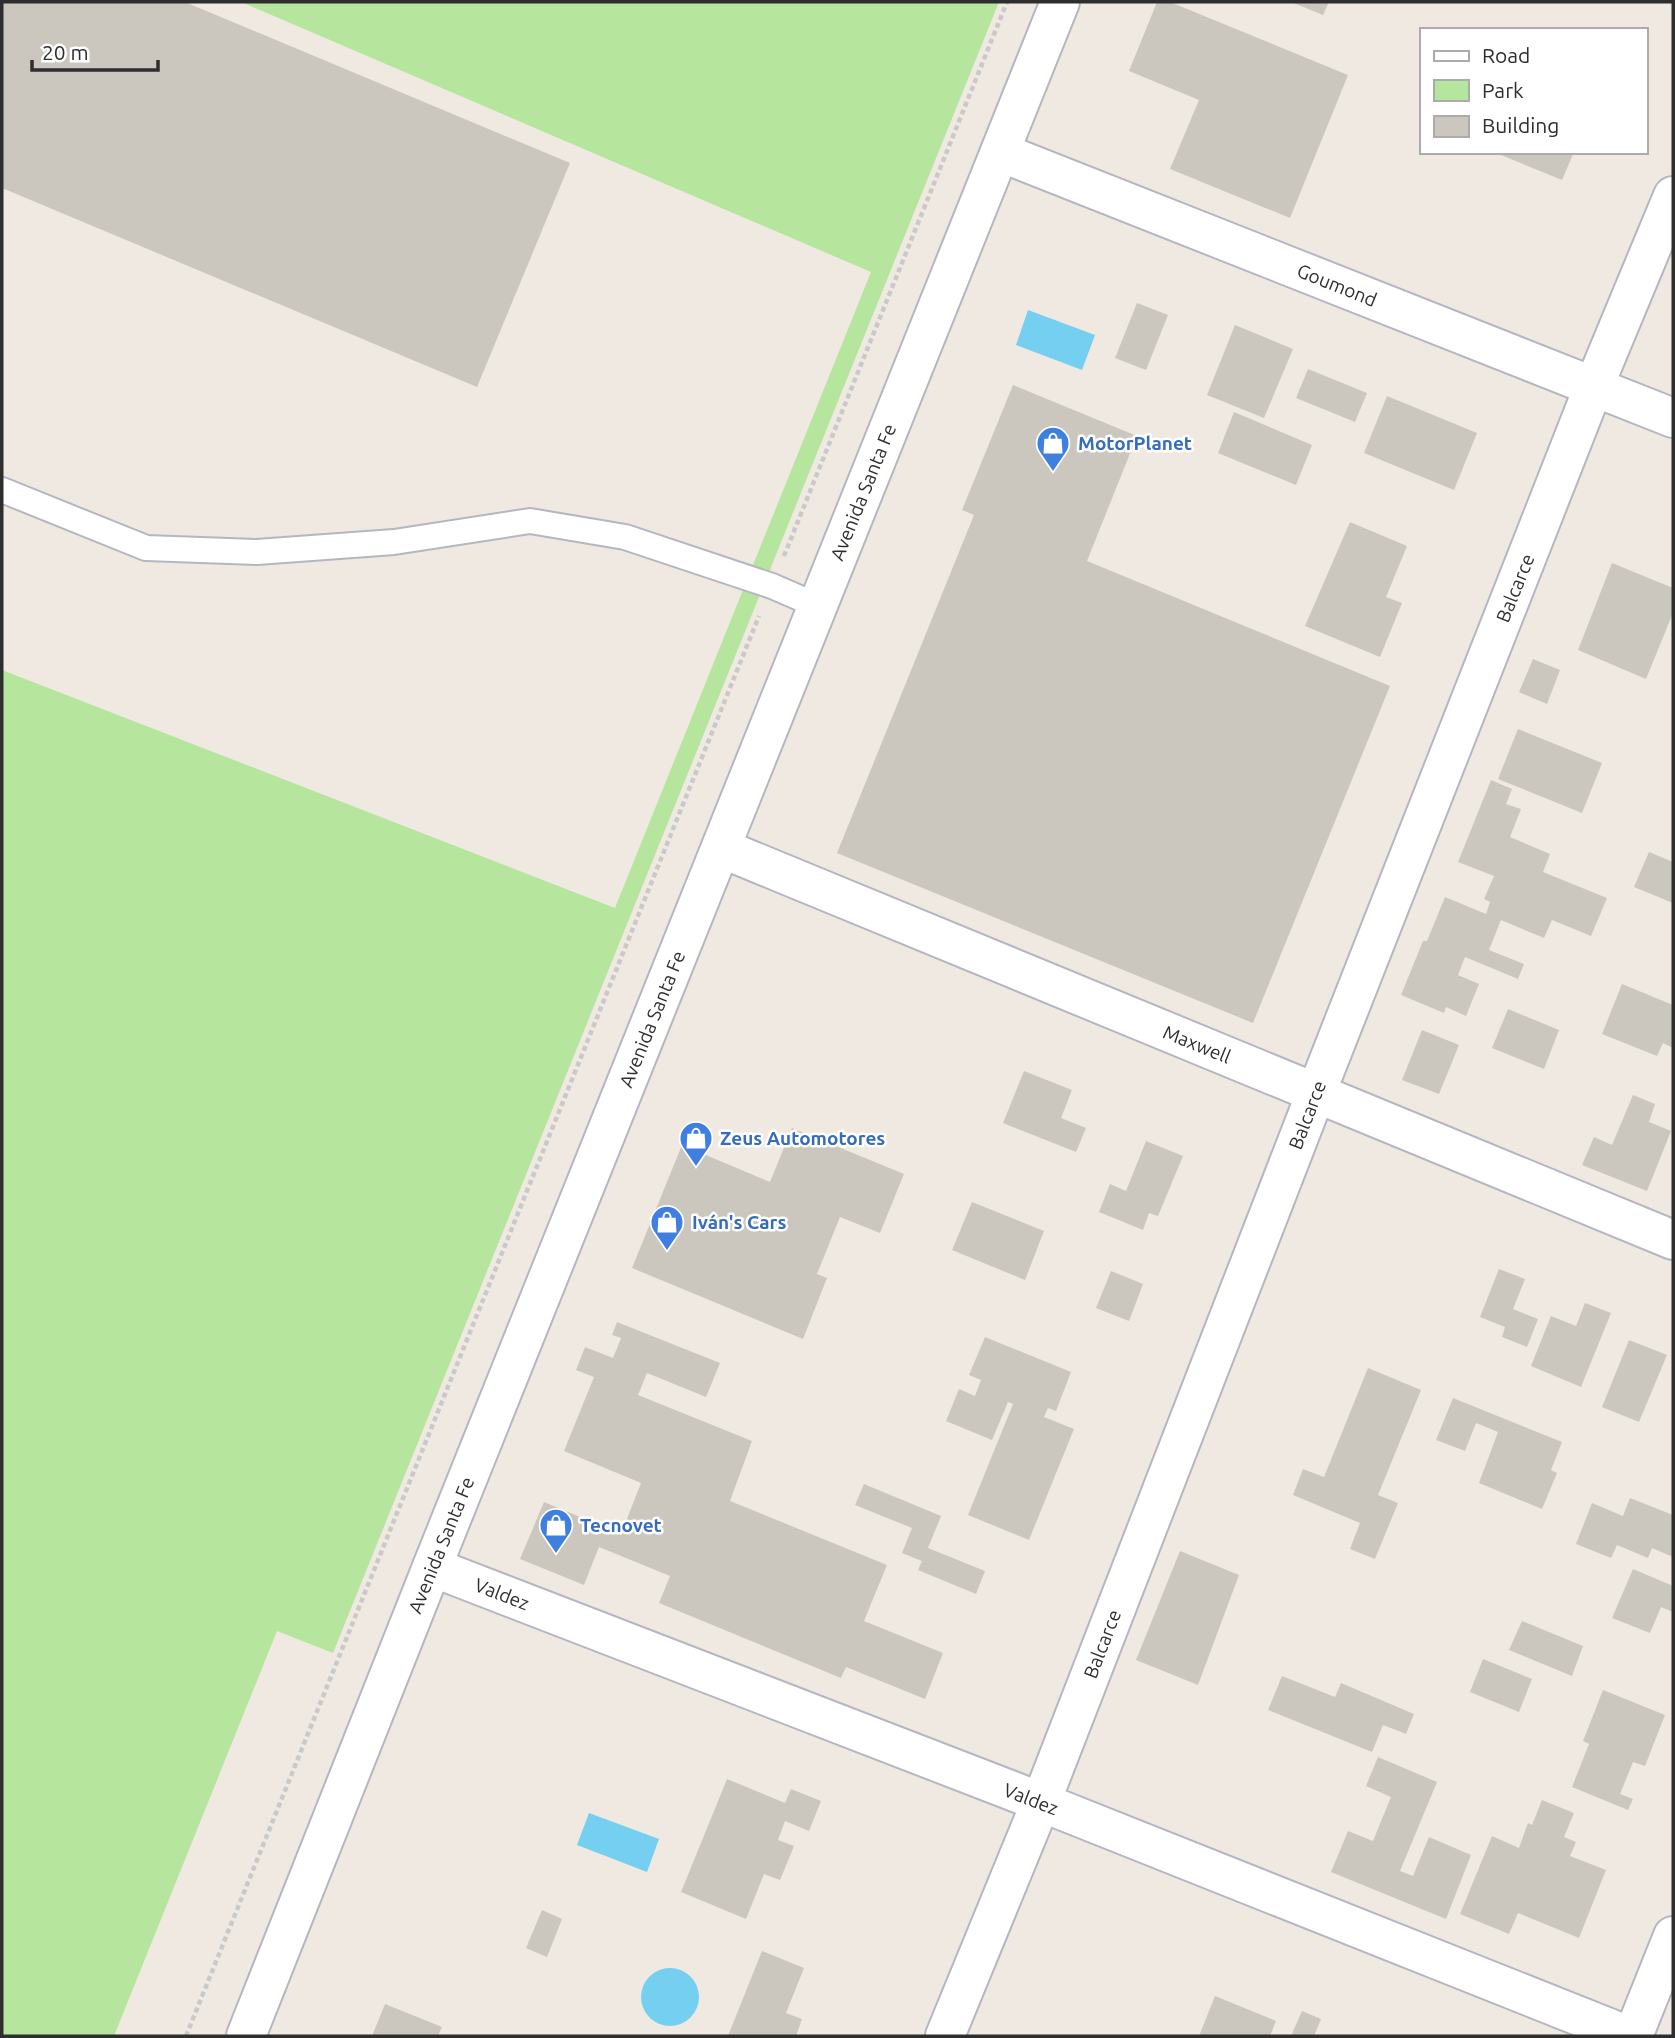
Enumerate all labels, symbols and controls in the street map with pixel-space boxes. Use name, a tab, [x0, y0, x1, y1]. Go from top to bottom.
scale bar	[32, 28, 158, 72]
legend	[1420, 28, 1647, 154]
text: 20 m	[42, 40, 89, 64]
text: Road	[1482, 43, 1530, 67]
text: Park	[1482, 78, 1524, 102]
text: Building	[1482, 113, 1559, 137]
street label: Goumond	[1294, 259, 1380, 311]
street label: Avenida Santa Fe	[826, 421, 900, 563]
shop icon: MotorPlanet	[1034, 424, 1072, 473]
place label: MotorPlanet	[1078, 432, 1192, 454]
street label: Balcarce	[1491, 551, 1539, 625]
street label: Avenida Santa Fe	[615, 948, 689, 1090]
street label: Maxwell	[1160, 1020, 1234, 1068]
street label: Balcarce	[1284, 1078, 1330, 1152]
shop icon: Zeus Automotores	[677, 1119, 715, 1168]
place label: Zeus Automotores	[720, 1127, 885, 1149]
shop icon: Iván's Cars	[648, 1203, 686, 1252]
place label: Iván's Cars	[692, 1211, 786, 1233]
street label: Avenida Santa Fe	[404, 1474, 478, 1616]
shop icon: Tecnovet	[537, 1506, 575, 1555]
place label: Tecnovet	[580, 1514, 662, 1536]
street label: Valdez	[472, 1574, 533, 1615]
street label: Balcarce	[1079, 1607, 1125, 1681]
street label: Valdez	[1001, 1779, 1062, 1820]

